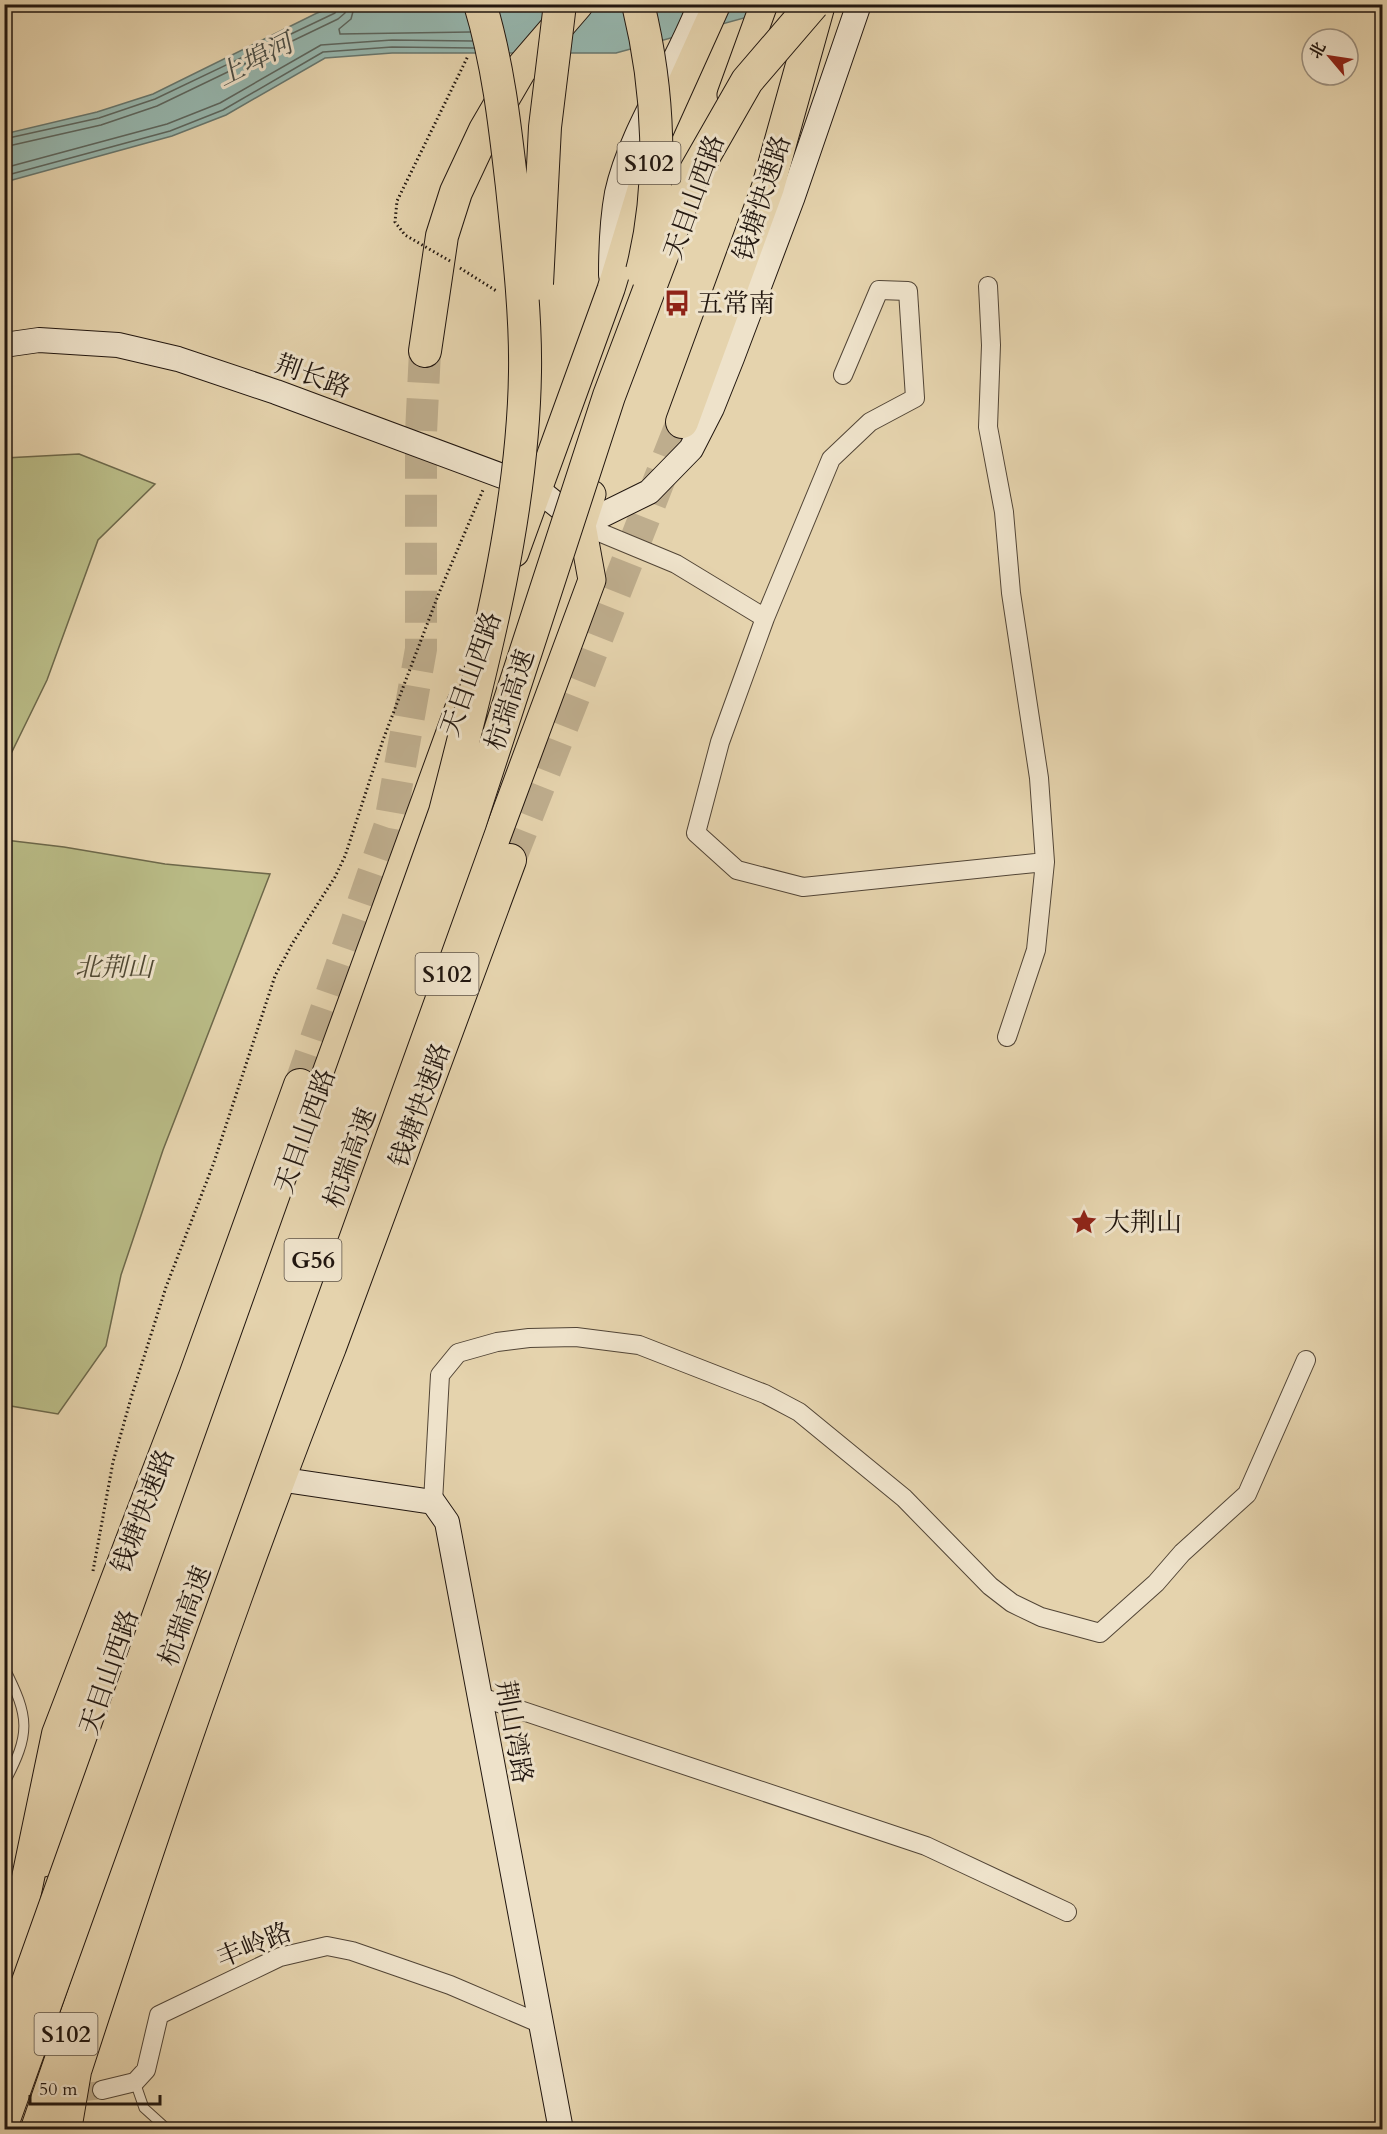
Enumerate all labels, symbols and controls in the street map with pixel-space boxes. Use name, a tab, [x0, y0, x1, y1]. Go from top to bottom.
water label: 上埠河	[211, 23, 304, 95]
north arrow	[1300, 27, 1360, 87]
text: 北	[1304, 38, 1331, 63]
street label: 天目山西路	[655, 130, 733, 264]
street label: 钱塘快速路	[725, 131, 799, 265]
road number: S102	[618, 142, 680, 184]
place label: 五常南	[697, 286, 775, 321]
bus stop icon: 五常南	[662, 288, 692, 318]
street label: 荆长路	[270, 346, 356, 406]
street label: 天目山西路	[432, 607, 510, 741]
street label: 杭瑞高速	[477, 645, 543, 755]
park label: 北荆山	[75, 950, 155, 985]
road number: S102	[416, 953, 478, 995]
street label: 钱塘快速路	[381, 1038, 459, 1172]
street label: 天目山西路	[266, 1064, 344, 1198]
street label: 杭瑞高速	[316, 1103, 384, 1213]
place label: 大荆山	[1104, 1205, 1182, 1240]
place icon: 大荆山	[1069, 1207, 1099, 1237]
road number: G56	[284, 1239, 342, 1281]
street label: 钱塘快速路	[103, 1444, 183, 1578]
street label: 杭瑞高速	[151, 1561, 219, 1671]
street label: 天目山西路	[71, 1605, 147, 1739]
street label: 荆山湾路	[488, 1678, 540, 1786]
street label: 丰岭路	[211, 1914, 297, 1976]
road number: S102	[34, 2013, 98, 2055]
scale bar	[30, 2068, 160, 2106]
text: 50 m	[39, 2077, 78, 2102]

